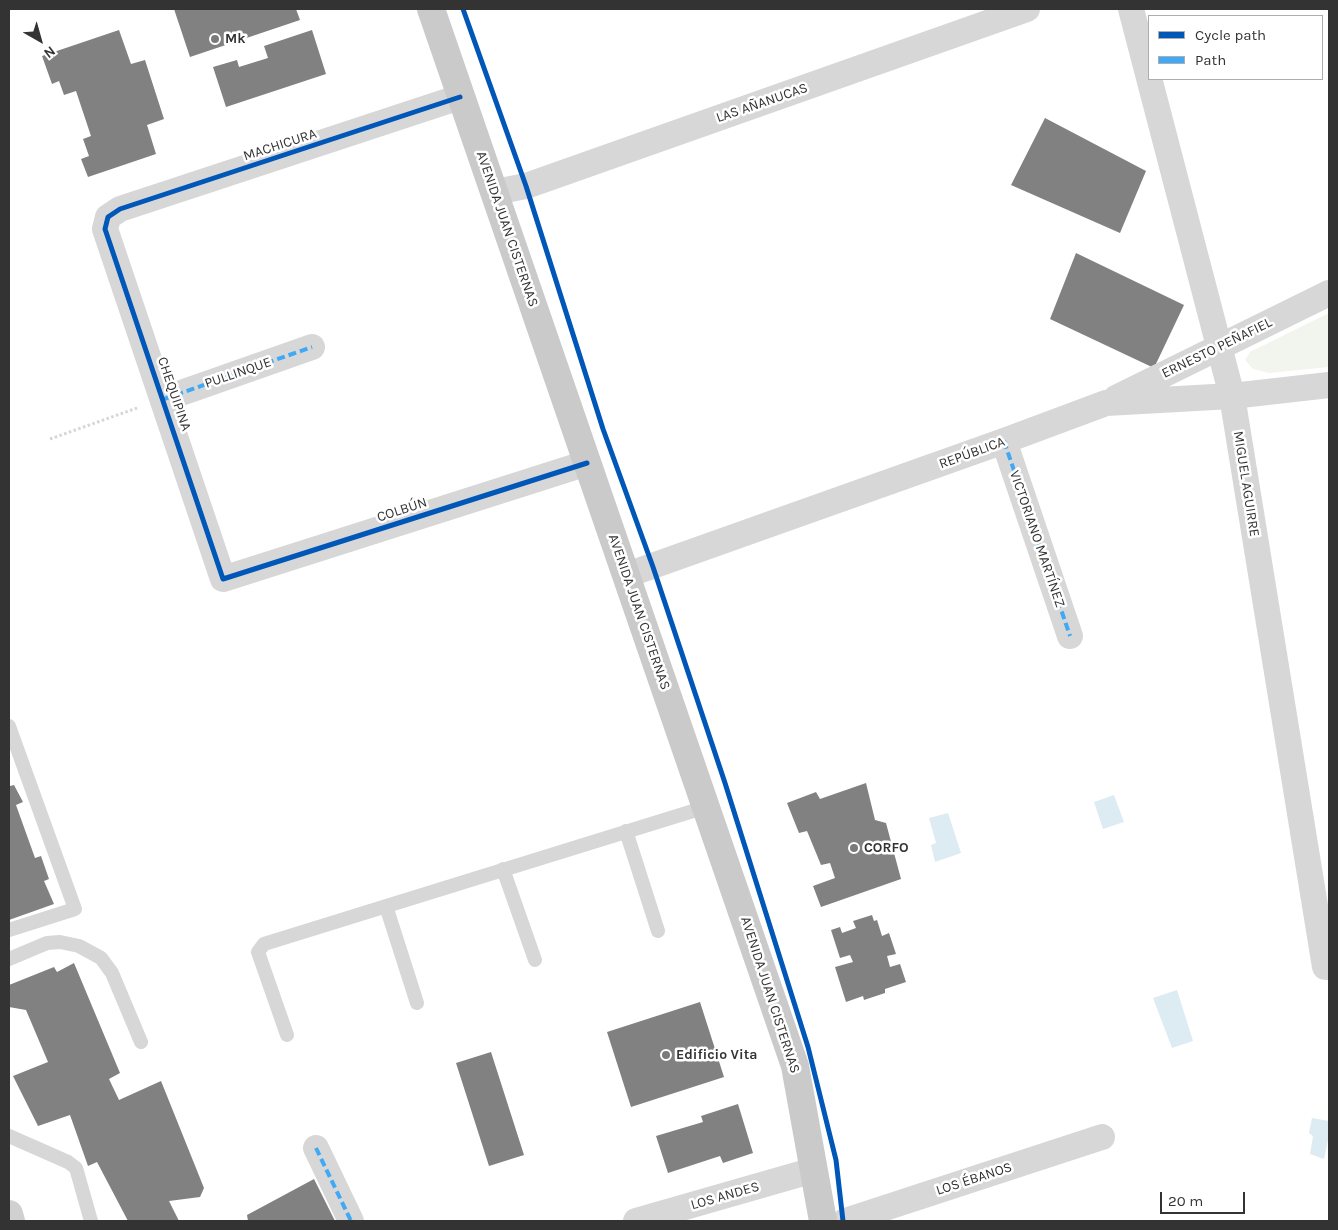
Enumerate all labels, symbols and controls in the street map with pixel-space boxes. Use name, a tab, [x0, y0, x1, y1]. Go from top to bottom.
north arrow	[15, 15, 65, 65]
legend	[1148, 15, 1323, 80]
text: Cycle path	[1195, 26, 1266, 44]
place label: Mk	[225, 31, 246, 47]
marker: Mk	[209, 33, 221, 45]
text: N	[40, 42, 59, 62]
text: Path	[1195, 51, 1226, 69]
street label: LAS AÑANUCAS	[714, 79, 810, 127]
street label: MACHICURA	[241, 125, 319, 165]
street label: AVENIDA JUAN CISTERNAS	[472, 149, 542, 309]
street label: ERNESTO PEÑAFIEL	[1159, 314, 1275, 382]
street label: PULLINQUE	[202, 354, 274, 392]
street label: CHEQUIPINA	[153, 355, 195, 433]
street label: MIGUEL AGUIRRE	[1229, 430, 1263, 538]
street label: REPÚBLICA	[937, 433, 1007, 473]
street label: VICTORIANO MARTÍNEZ	[1006, 468, 1068, 610]
street label: COLBÚN	[375, 494, 429, 526]
street label: AVENIDA JUAN CISTERNAS	[604, 532, 674, 692]
place label: CORFO	[864, 840, 909, 856]
marker: CORFO	[848, 842, 860, 854]
street label: AVENIDA JUAN CISTERNAS	[737, 915, 803, 1075]
place label: Edificio Vita	[676, 1047, 757, 1063]
marker: Edificio Vita	[660, 1049, 672, 1061]
street label: LOS ÉBANOS	[934, 1159, 1014, 1199]
street label: LOS ANDES	[689, 1178, 761, 1214]
scale bar	[1163, 1182, 1248, 1214]
text: 20 m	[1168, 1192, 1203, 1210]

